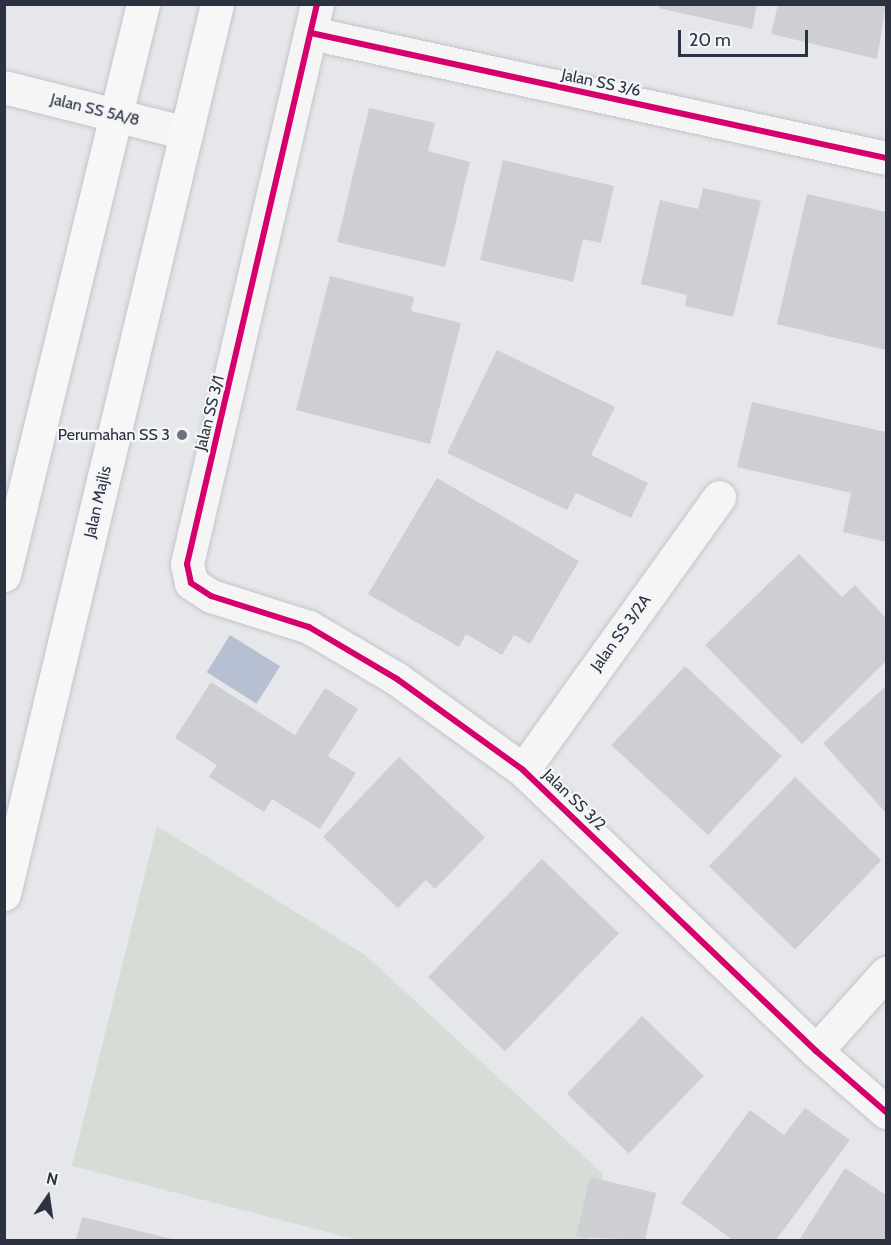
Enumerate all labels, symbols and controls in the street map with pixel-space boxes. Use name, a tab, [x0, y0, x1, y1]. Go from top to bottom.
scale bar	[681, 18, 812, 56]
text: 20 m	[689, 29, 731, 51]
street label: Jalan SS 3/6	[560, 65, 642, 101]
street label: Jalan SS 5A/8	[48, 90, 142, 130]
street label: Jalan SS 3/1	[191, 373, 229, 453]
place label: Perumahan SS 3	[58, 425, 170, 445]
marker: Perumahan SS 3	[175, 428, 189, 442]
street label: Jalan Majlis	[80, 464, 116, 540]
street label: Jalan SS 3/2A	[587, 591, 655, 675]
street label: Jalan SS 3/2	[539, 765, 609, 835]
north arrow	[18, 1167, 78, 1227]
text: N	[45, 1168, 60, 1190]

